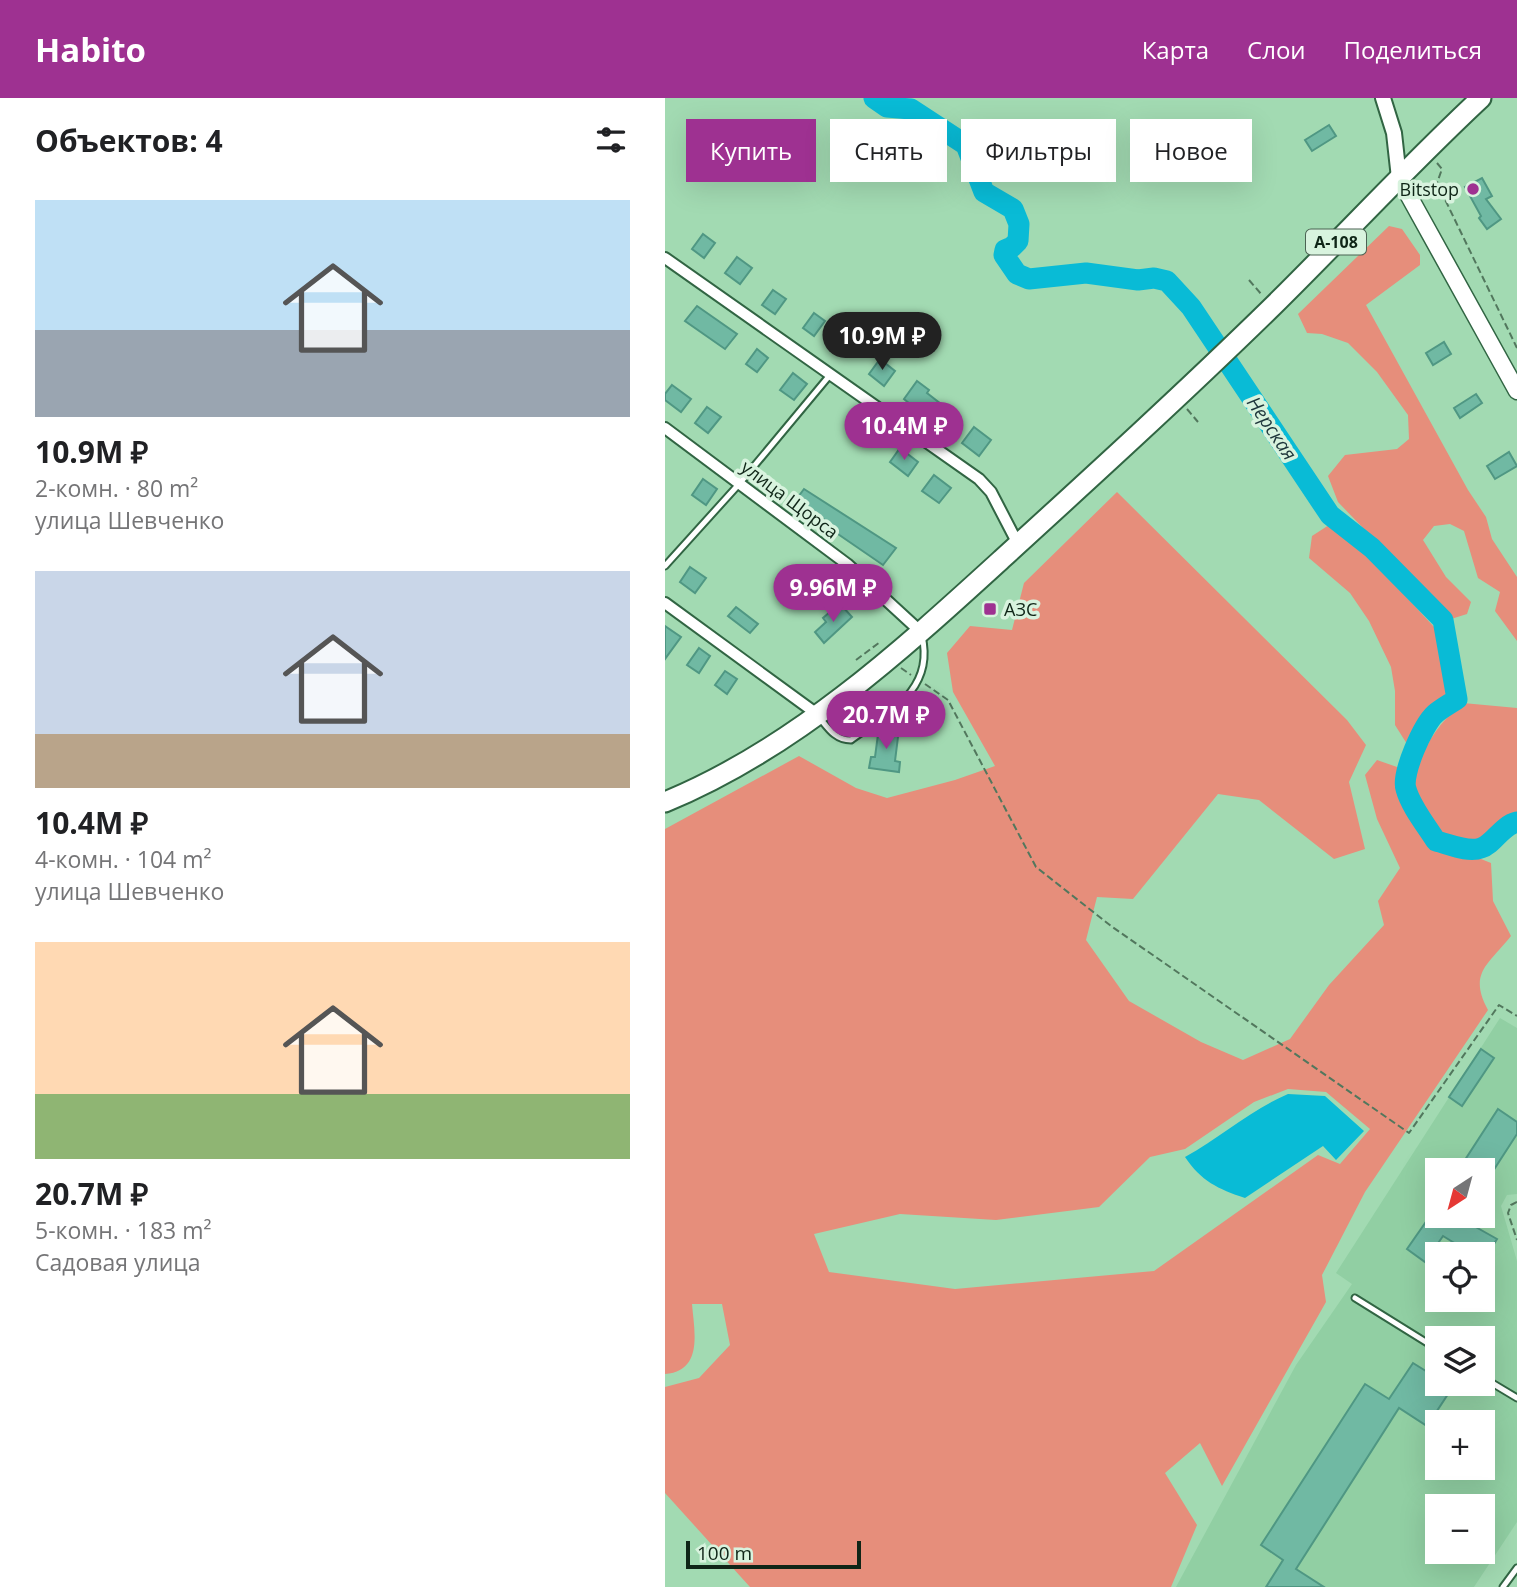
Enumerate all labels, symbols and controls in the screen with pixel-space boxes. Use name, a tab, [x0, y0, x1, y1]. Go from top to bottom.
text: Habito	[35, 27, 146, 72]
text: Карта	[1142, 33, 1209, 66]
text: Слои	[1247, 33, 1306, 66]
text: Поделиться	[1344, 33, 1482, 66]
chip: Купить	[686, 119, 816, 182]
chip: Снять	[830, 119, 947, 182]
chip: Фильтры	[961, 119, 1116, 182]
chip: Новое	[1130, 119, 1252, 182]
text: Объектов: 4	[35, 120, 223, 161]
icon: filters	[592, 121, 630, 159]
place label: Bitstop	[1400, 177, 1459, 201]
marker: Bitstop	[1465, 181, 1481, 197]
road number: А-108	[1306, 230, 1366, 254]
icon: home	[270, 245, 396, 371]
pin: 10.9M ₽	[817, 313, 947, 372]
text: 10.9M ₽	[838, 319, 926, 351]
water label: Нерская	[1241, 391, 1303, 465]
pin: 10.4M ₽	[839, 402, 969, 462]
text: 10.4M ₽	[860, 409, 948, 441]
text: 10.9M ₽	[35, 431, 149, 472]
street label: улица Щорса	[737, 455, 843, 543]
text: 2-комн. · 80 m²	[35, 472, 198, 504]
text: улица Шевченко	[35, 504, 224, 536]
pin: 9.96M ₽	[768, 564, 898, 624]
text: 9.96M ₽	[789, 571, 877, 603]
place label: АЗС	[1004, 597, 1037, 621]
marker: АЗС	[982, 601, 998, 617]
icon: home	[270, 616, 396, 742]
pin: 20.7M ₽	[821, 692, 951, 751]
text: 20.7M ₽	[842, 698, 930, 730]
text: 10.4M ₽	[35, 802, 149, 843]
text: 4-комн. · 104 m²	[35, 843, 211, 875]
text: улица Шевченко	[35, 875, 224, 907]
icon: home	[270, 987, 396, 1113]
north arrow	[1425, 1158, 1495, 1228]
map controls	[1425, 1158, 1495, 1564]
text: 20.7M ₽	[35, 1173, 149, 1214]
text: 5-комн. · 183 m²	[35, 1214, 211, 1246]
button: locate	[1425, 1242, 1495, 1312]
text: Садовая улица	[35, 1246, 201, 1278]
button: layers	[1425, 1326, 1495, 1396]
button: +	[1425, 1410, 1495, 1480]
button: −	[1425, 1494, 1495, 1564]
scale bar	[686, 1538, 861, 1570]
text: 100 m	[697, 1540, 752, 1566]

